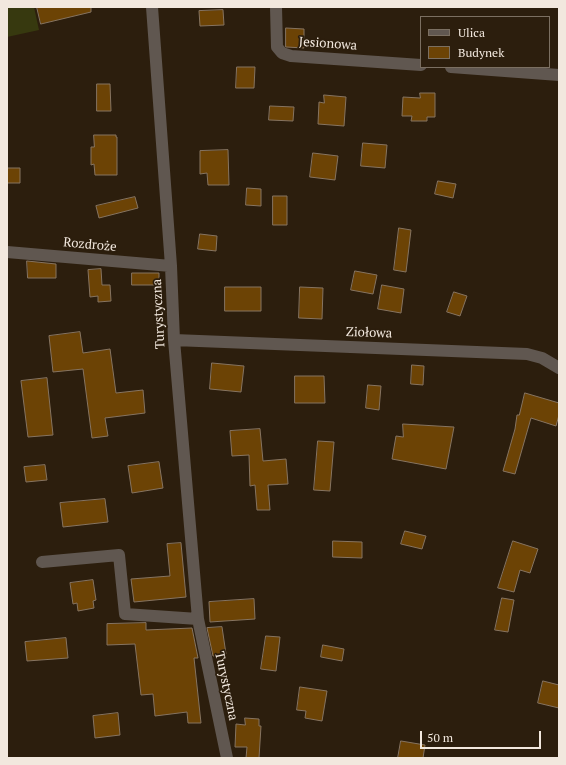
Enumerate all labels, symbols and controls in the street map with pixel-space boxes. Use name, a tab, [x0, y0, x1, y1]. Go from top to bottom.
legend	[420, 16, 550, 68]
text: Ulica	[458, 25, 485, 40]
street label: Jesionowa	[298, 34, 358, 54]
text: Budynek	[458, 45, 504, 60]
street label: Rozdroże	[63, 235, 117, 255]
street label: Turystyczna	[149, 279, 169, 349]
street label: Ziołowa	[346, 324, 392, 342]
street label: Turystyczna	[211, 650, 241, 722]
scale bar	[422, 723, 543, 749]
text: 50 m	[427, 730, 453, 745]

